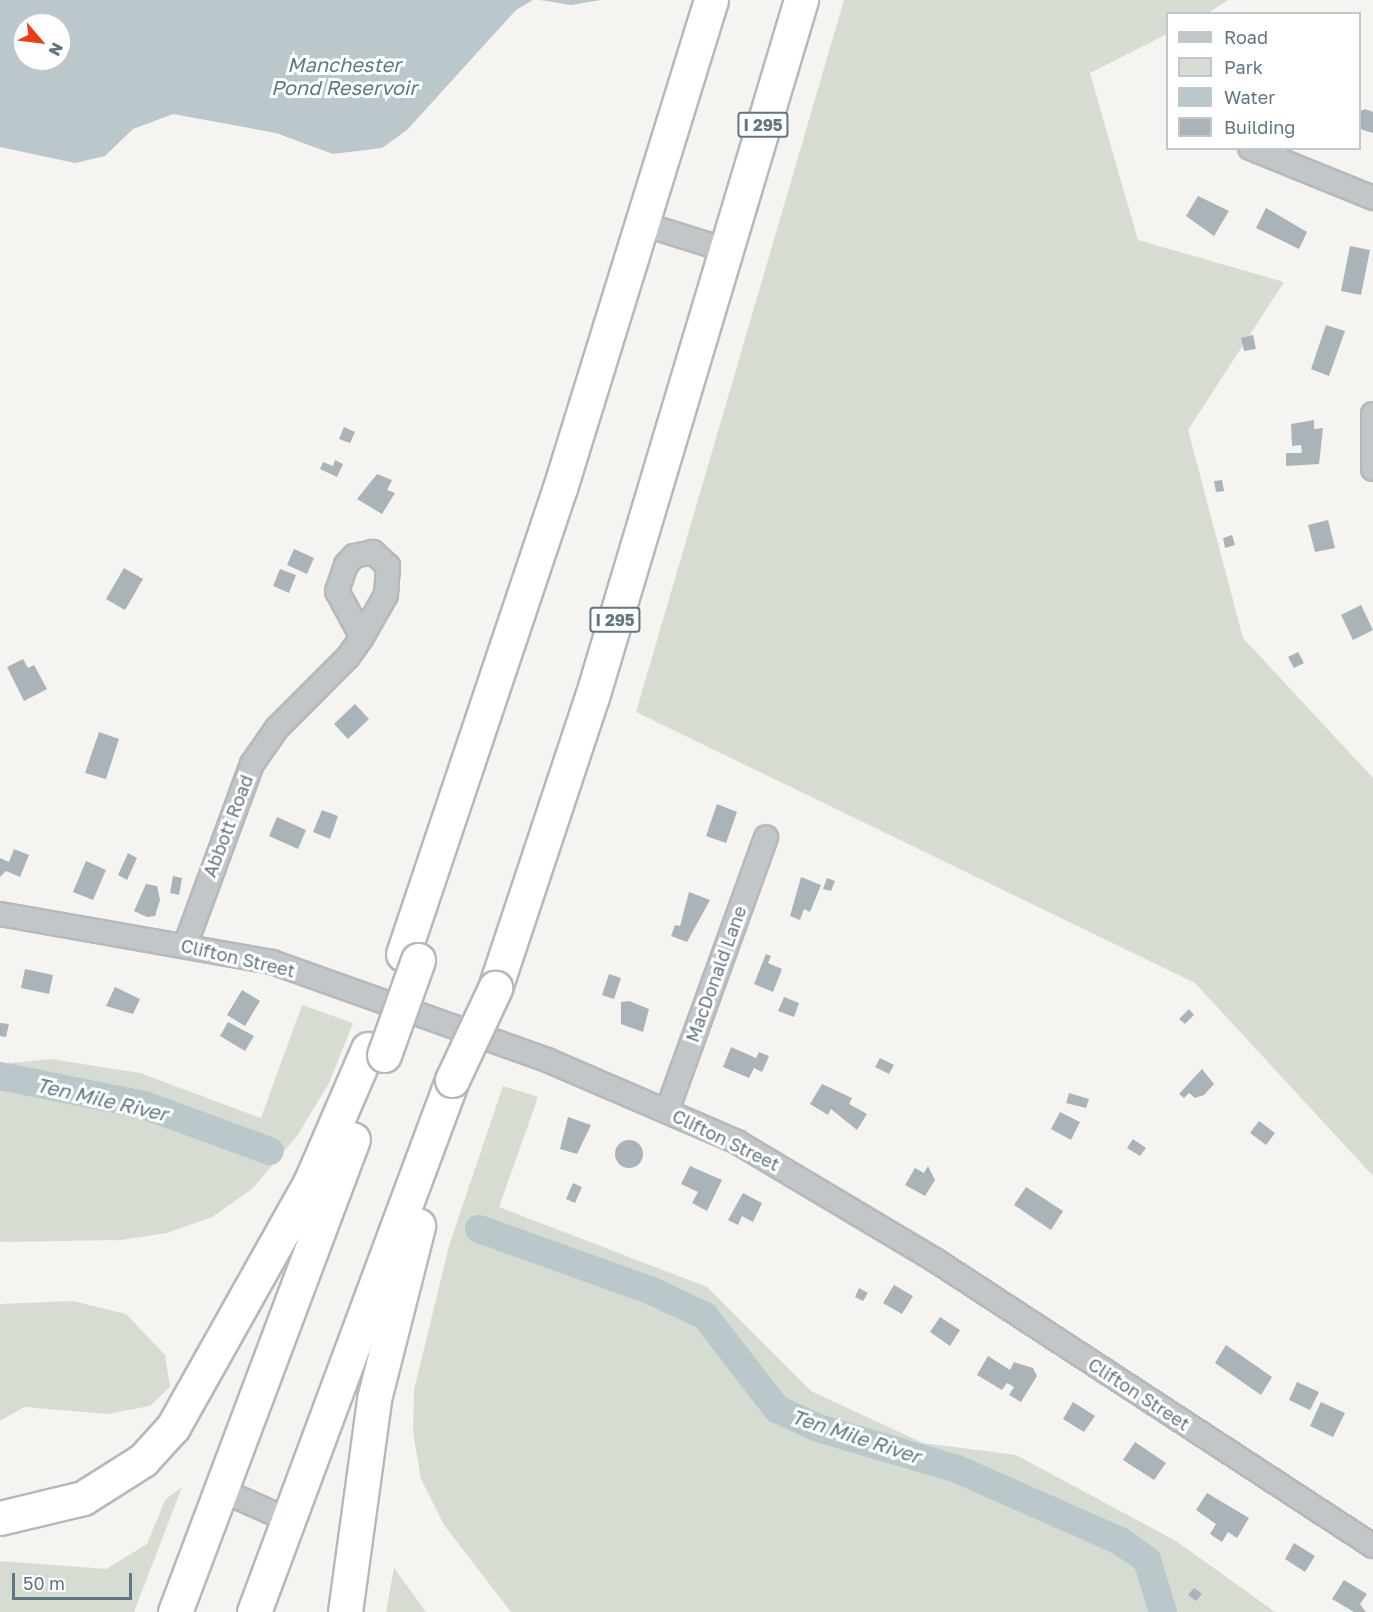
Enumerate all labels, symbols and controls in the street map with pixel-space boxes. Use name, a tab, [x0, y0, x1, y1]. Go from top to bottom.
north arrow	[12, 12, 72, 72]
legend	[1166, 12, 1361, 150]
text: Road	[1224, 26, 1268, 48]
text: N	[44, 39, 68, 60]
water label: Manchester Pond Reservoir	[271, 53, 417, 100]
text: Park	[1224, 56, 1263, 78]
text: Water	[1224, 86, 1275, 108]
road number: I 295	[736, 112, 790, 138]
text: Building	[1224, 116, 1295, 138]
road number: I 295	[588, 607, 642, 633]
street label: Abbott Road	[199, 772, 257, 880]
street label: MacDonald Lane	[681, 903, 751, 1045]
street label: Clifton Street	[179, 934, 297, 982]
water label: Ten Mile River	[34, 1072, 170, 1126]
street label: Clifton Street	[669, 1105, 783, 1175]
street label: Clifton Street	[1084, 1353, 1194, 1435]
water label: Ten Mile River	[789, 1404, 923, 1468]
scale bar	[15, 1561, 135, 1599]
text: 50 m	[23, 1572, 65, 1594]

